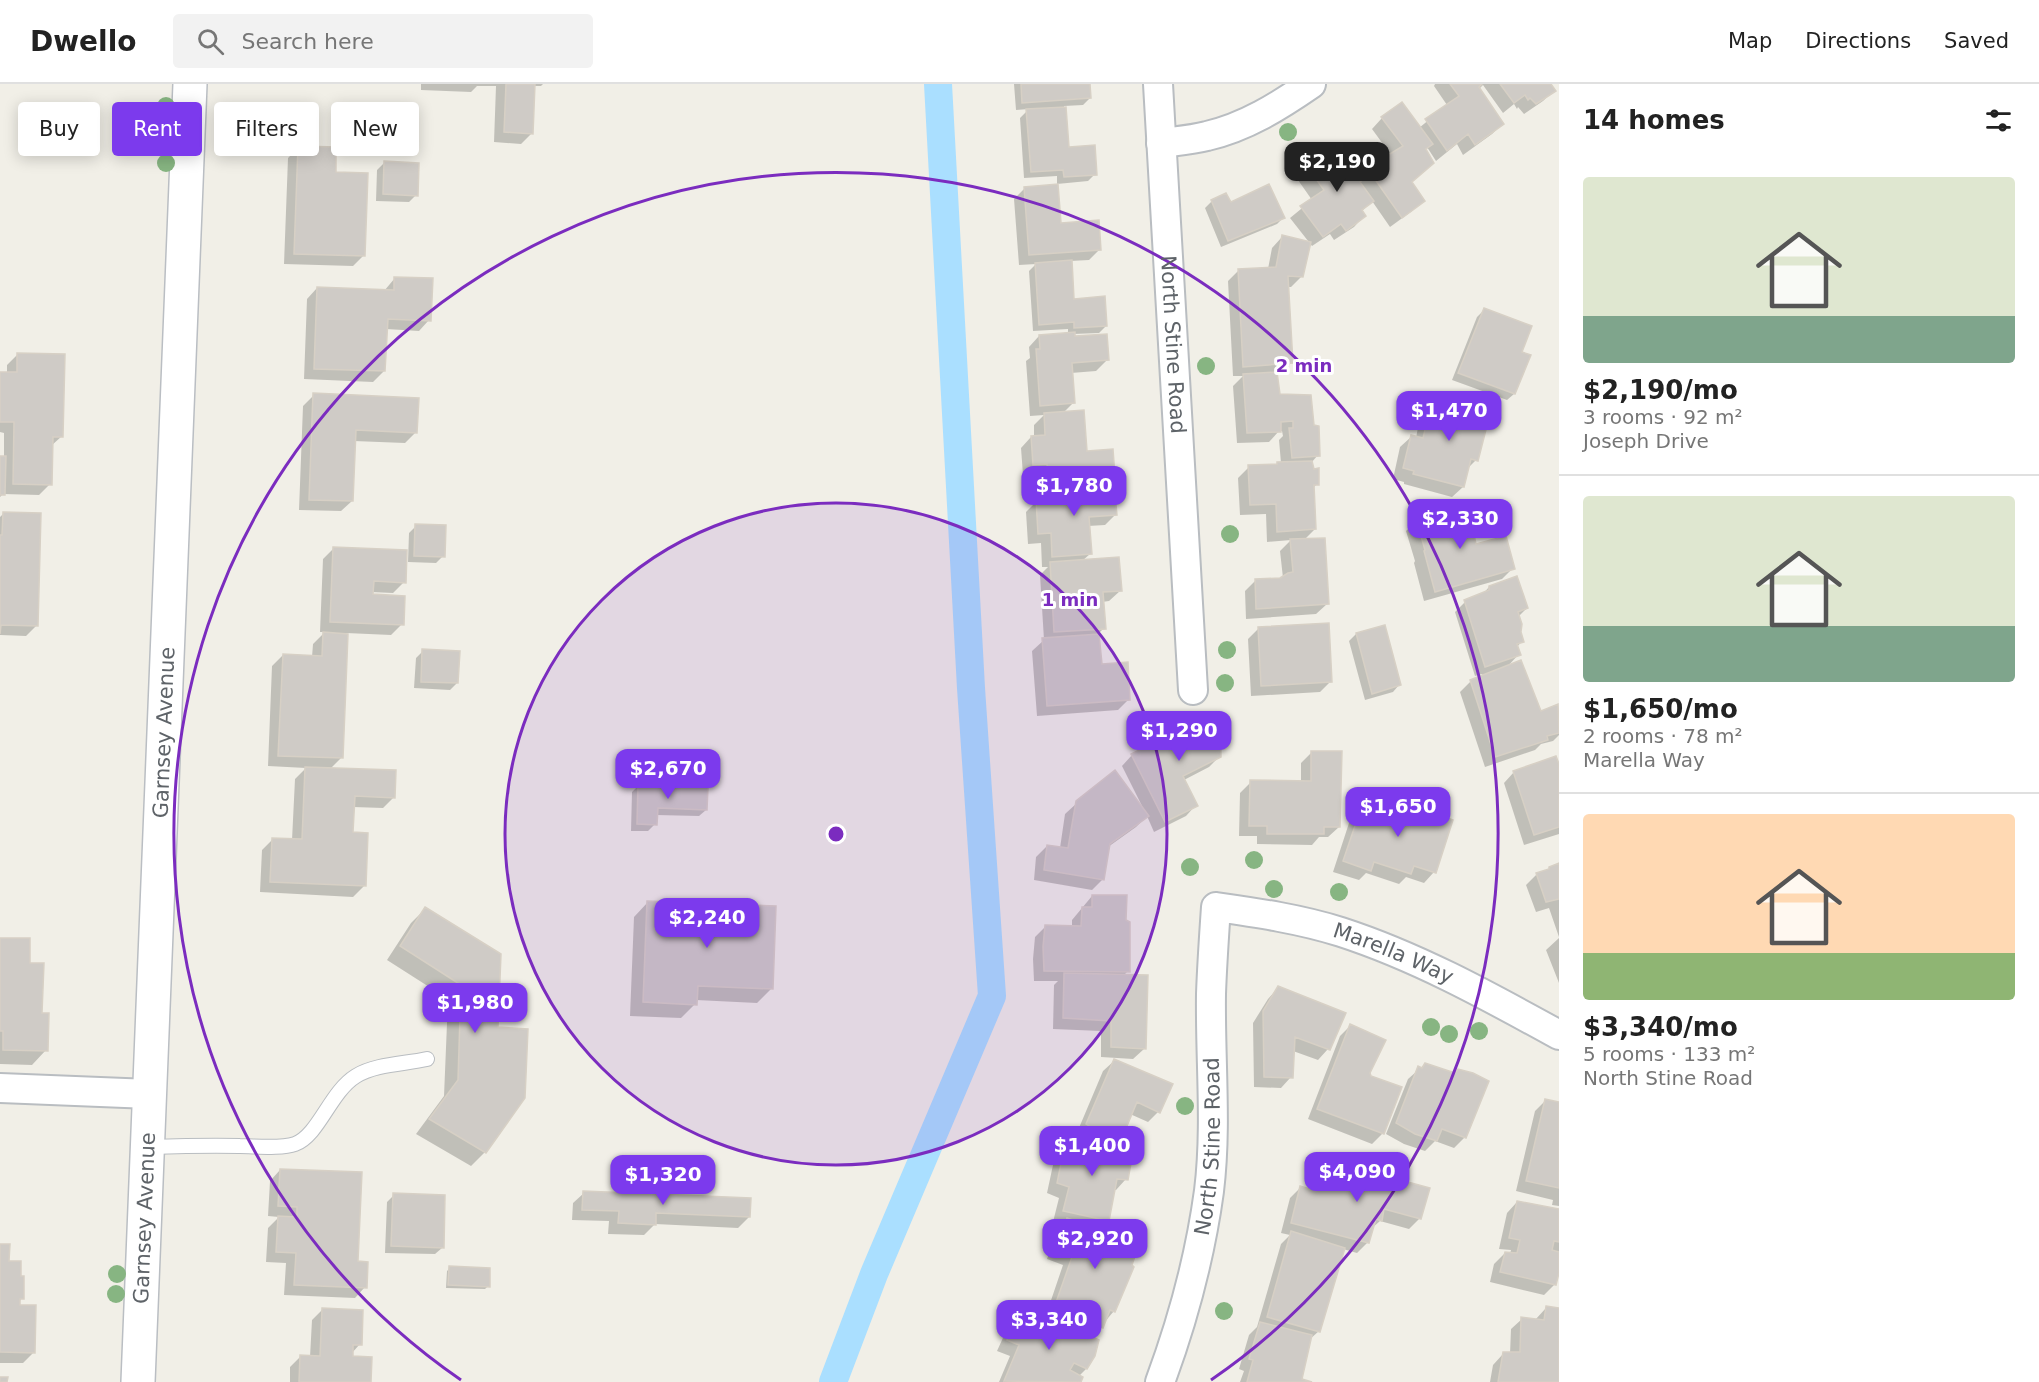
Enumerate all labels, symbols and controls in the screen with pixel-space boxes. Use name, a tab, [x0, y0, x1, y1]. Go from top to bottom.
search box	[173, 14, 593, 68]
text: Dwello	[30, 25, 137, 58]
icon: search	[194, 25, 227, 58]
text: Search here	[242, 29, 374, 54]
text: Map	[1728, 29, 1772, 53]
text: Directions	[1805, 29, 1911, 53]
text: Saved	[1944, 29, 2009, 53]
chip: Buy	[18, 102, 100, 156]
chip: Rent	[112, 102, 202, 156]
chip: Filters	[214, 102, 319, 156]
chip: New	[331, 102, 419, 156]
icon: filters	[1982, 104, 2015, 137]
text: 14 homes	[1583, 105, 1725, 135]
pin: $2,190	[1288, 142, 1386, 193]
text: $2,190	[1298, 149, 1376, 173]
icon: home	[1745, 216, 1853, 324]
street label: North Stine Road	[1156, 255, 1190, 434]
text: 2 min	[1276, 355, 1332, 376]
text: $2,190/mo	[1583, 375, 1738, 405]
pin: $1,470	[1400, 391, 1498, 442]
text: $1,470	[1410, 398, 1488, 422]
text: 3 rooms · 92 m²	[1583, 405, 1743, 429]
text: Joseph Drive	[1583, 429, 1709, 453]
pin: $1,780	[1025, 466, 1123, 517]
text: $1,780	[1035, 473, 1113, 497]
pin: $2,330	[1411, 499, 1509, 550]
text: $2,330	[1421, 506, 1499, 530]
icon: home	[1745, 535, 1853, 643]
text: 1 min	[1042, 589, 1098, 610]
street label: Garnsey Avenue	[149, 646, 179, 819]
text: $1,650/mo	[1583, 694, 1738, 724]
pin: $1,290	[1130, 711, 1228, 762]
text: $1,290	[1140, 718, 1218, 742]
text: 2 rooms · 78 m²	[1583, 724, 1743, 748]
text: Marella Way	[1583, 748, 1705, 772]
pin: $2,670	[619, 749, 717, 800]
text: $2,670	[629, 756, 707, 780]
pin: $1,650	[1349, 787, 1447, 838]
text: $1,650	[1359, 794, 1437, 818]
centre of rings	[826, 824, 846, 844]
icon: home	[1745, 853, 1853, 961]
pin: $2,240	[658, 898, 756, 949]
text: $2,240	[668, 905, 746, 929]
street label: Marella Way	[1330, 918, 1457, 989]
pin: $1,980	[426, 983, 524, 1034]
text: $1,980	[436, 990, 514, 1014]
text: $3,340/mo	[1583, 1012, 1738, 1042]
text: 5 rooms · 133 m²	[1583, 1042, 1755, 1066]
street label: North Stine Road	[1190, 1057, 1225, 1237]
text: North Stine Road	[1583, 1066, 1753, 1090]
pin: $1,400	[1043, 1126, 1141, 1177]
street label: Garnsey Avenue	[129, 1132, 160, 1304]
text: $1,400	[1053, 1133, 1131, 1157]
pin: $4,090	[1308, 1152, 1406, 1203]
pin: $1,320	[614, 1155, 712, 1206]
text: $4,090	[1318, 1159, 1396, 1183]
text: $1,320	[624, 1162, 702, 1186]
pin: $2,920	[1046, 1219, 1144, 1270]
text: $2,920	[1056, 1226, 1134, 1250]
pin: $3,340	[1000, 1300, 1098, 1351]
text: $3,340	[1010, 1307, 1088, 1331]

